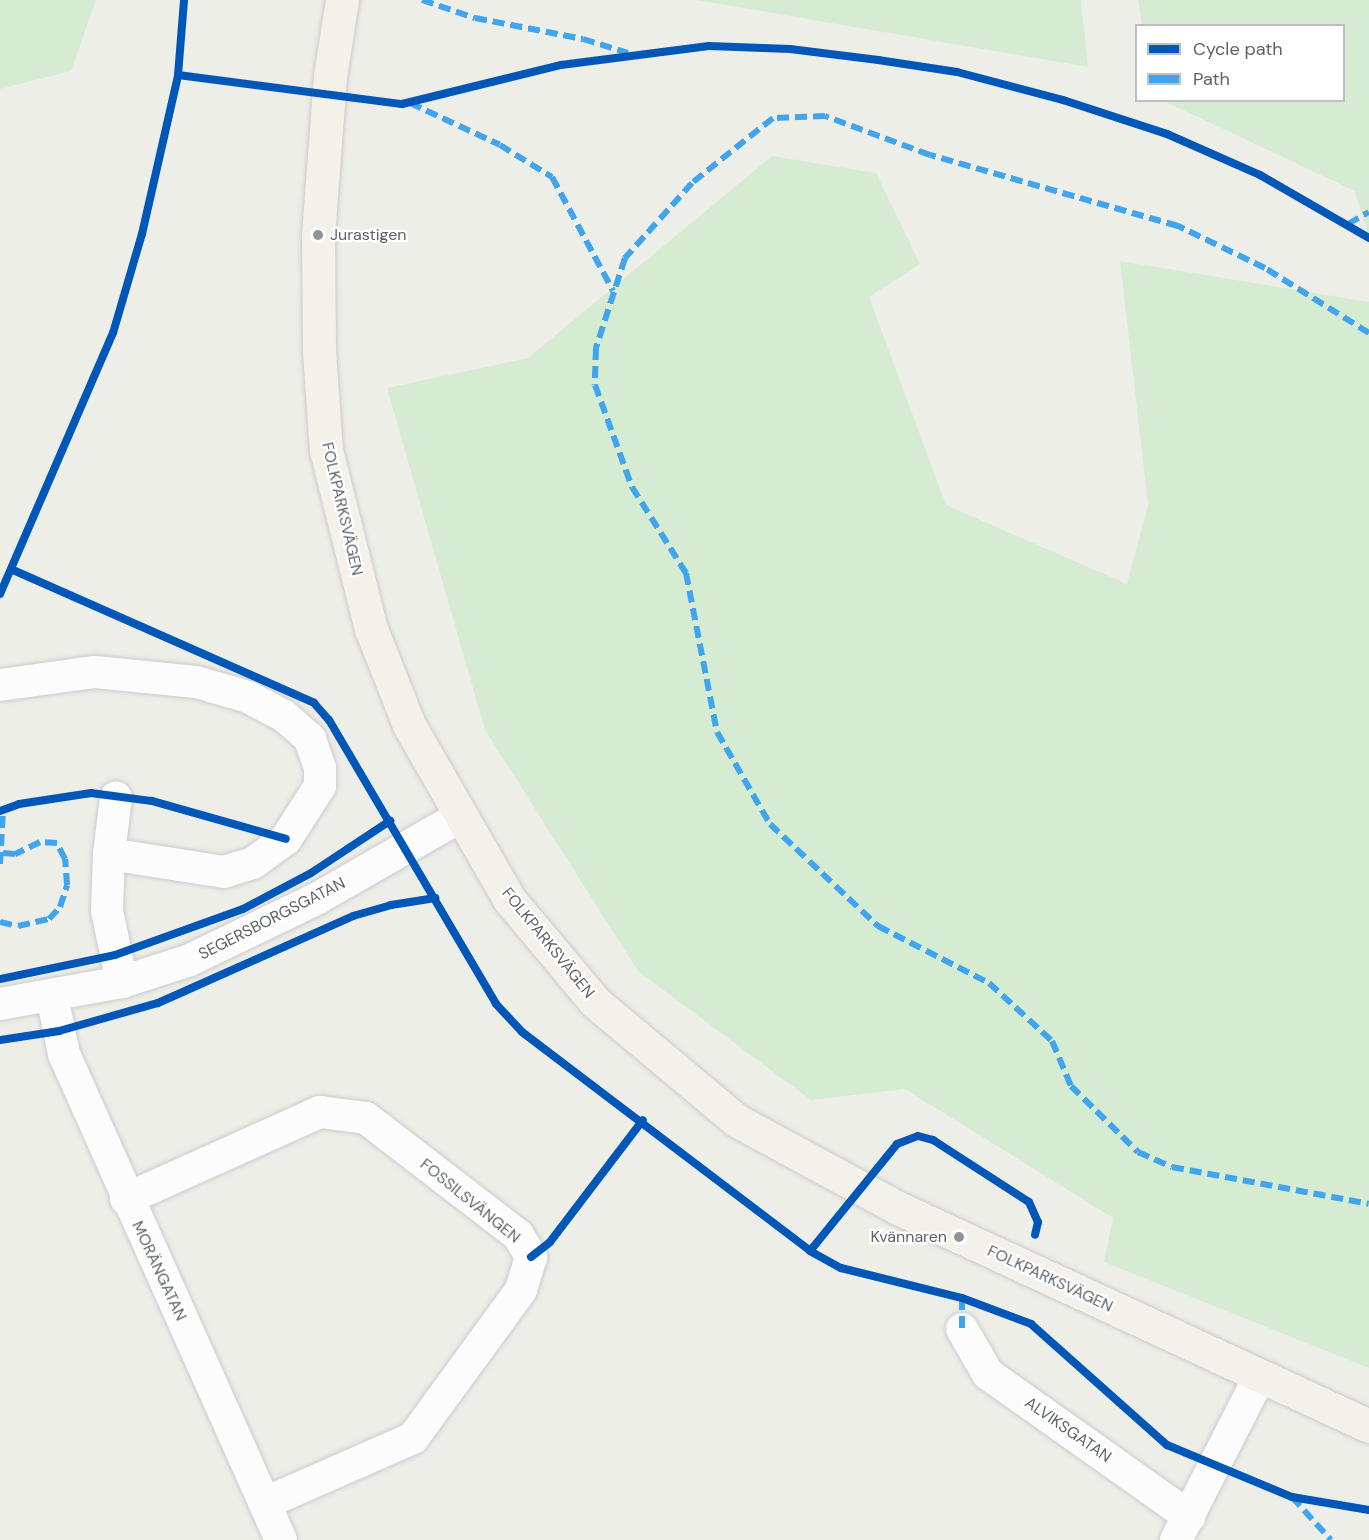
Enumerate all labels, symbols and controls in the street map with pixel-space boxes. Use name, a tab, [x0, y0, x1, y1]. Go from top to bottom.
legend	[1135, 24, 1345, 102]
text: Cycle path	[1193, 37, 1283, 61]
text: Path	[1193, 67, 1230, 91]
place label: Jurastigen	[330, 225, 406, 245]
marker: Jurastigen	[311, 228, 325, 242]
street label: FOLKPARKSVÄGEN	[317, 440, 367, 578]
street label: SEGERSBORGSGATAN	[195, 874, 349, 964]
street label: FOLKPARKSVÄGEN	[498, 884, 598, 1002]
street label: FOSSILSVÄNGEN	[416, 1155, 524, 1247]
street label: MORÄNGATAN	[127, 1218, 191, 1324]
place label: Kvännaren	[870, 1227, 947, 1247]
marker: Kvännaren	[952, 1230, 966, 1244]
street label: FOLKPARKSVÄGEN	[984, 1241, 1116, 1317]
street label: ALVIKSGATAN	[1021, 1393, 1115, 1467]

